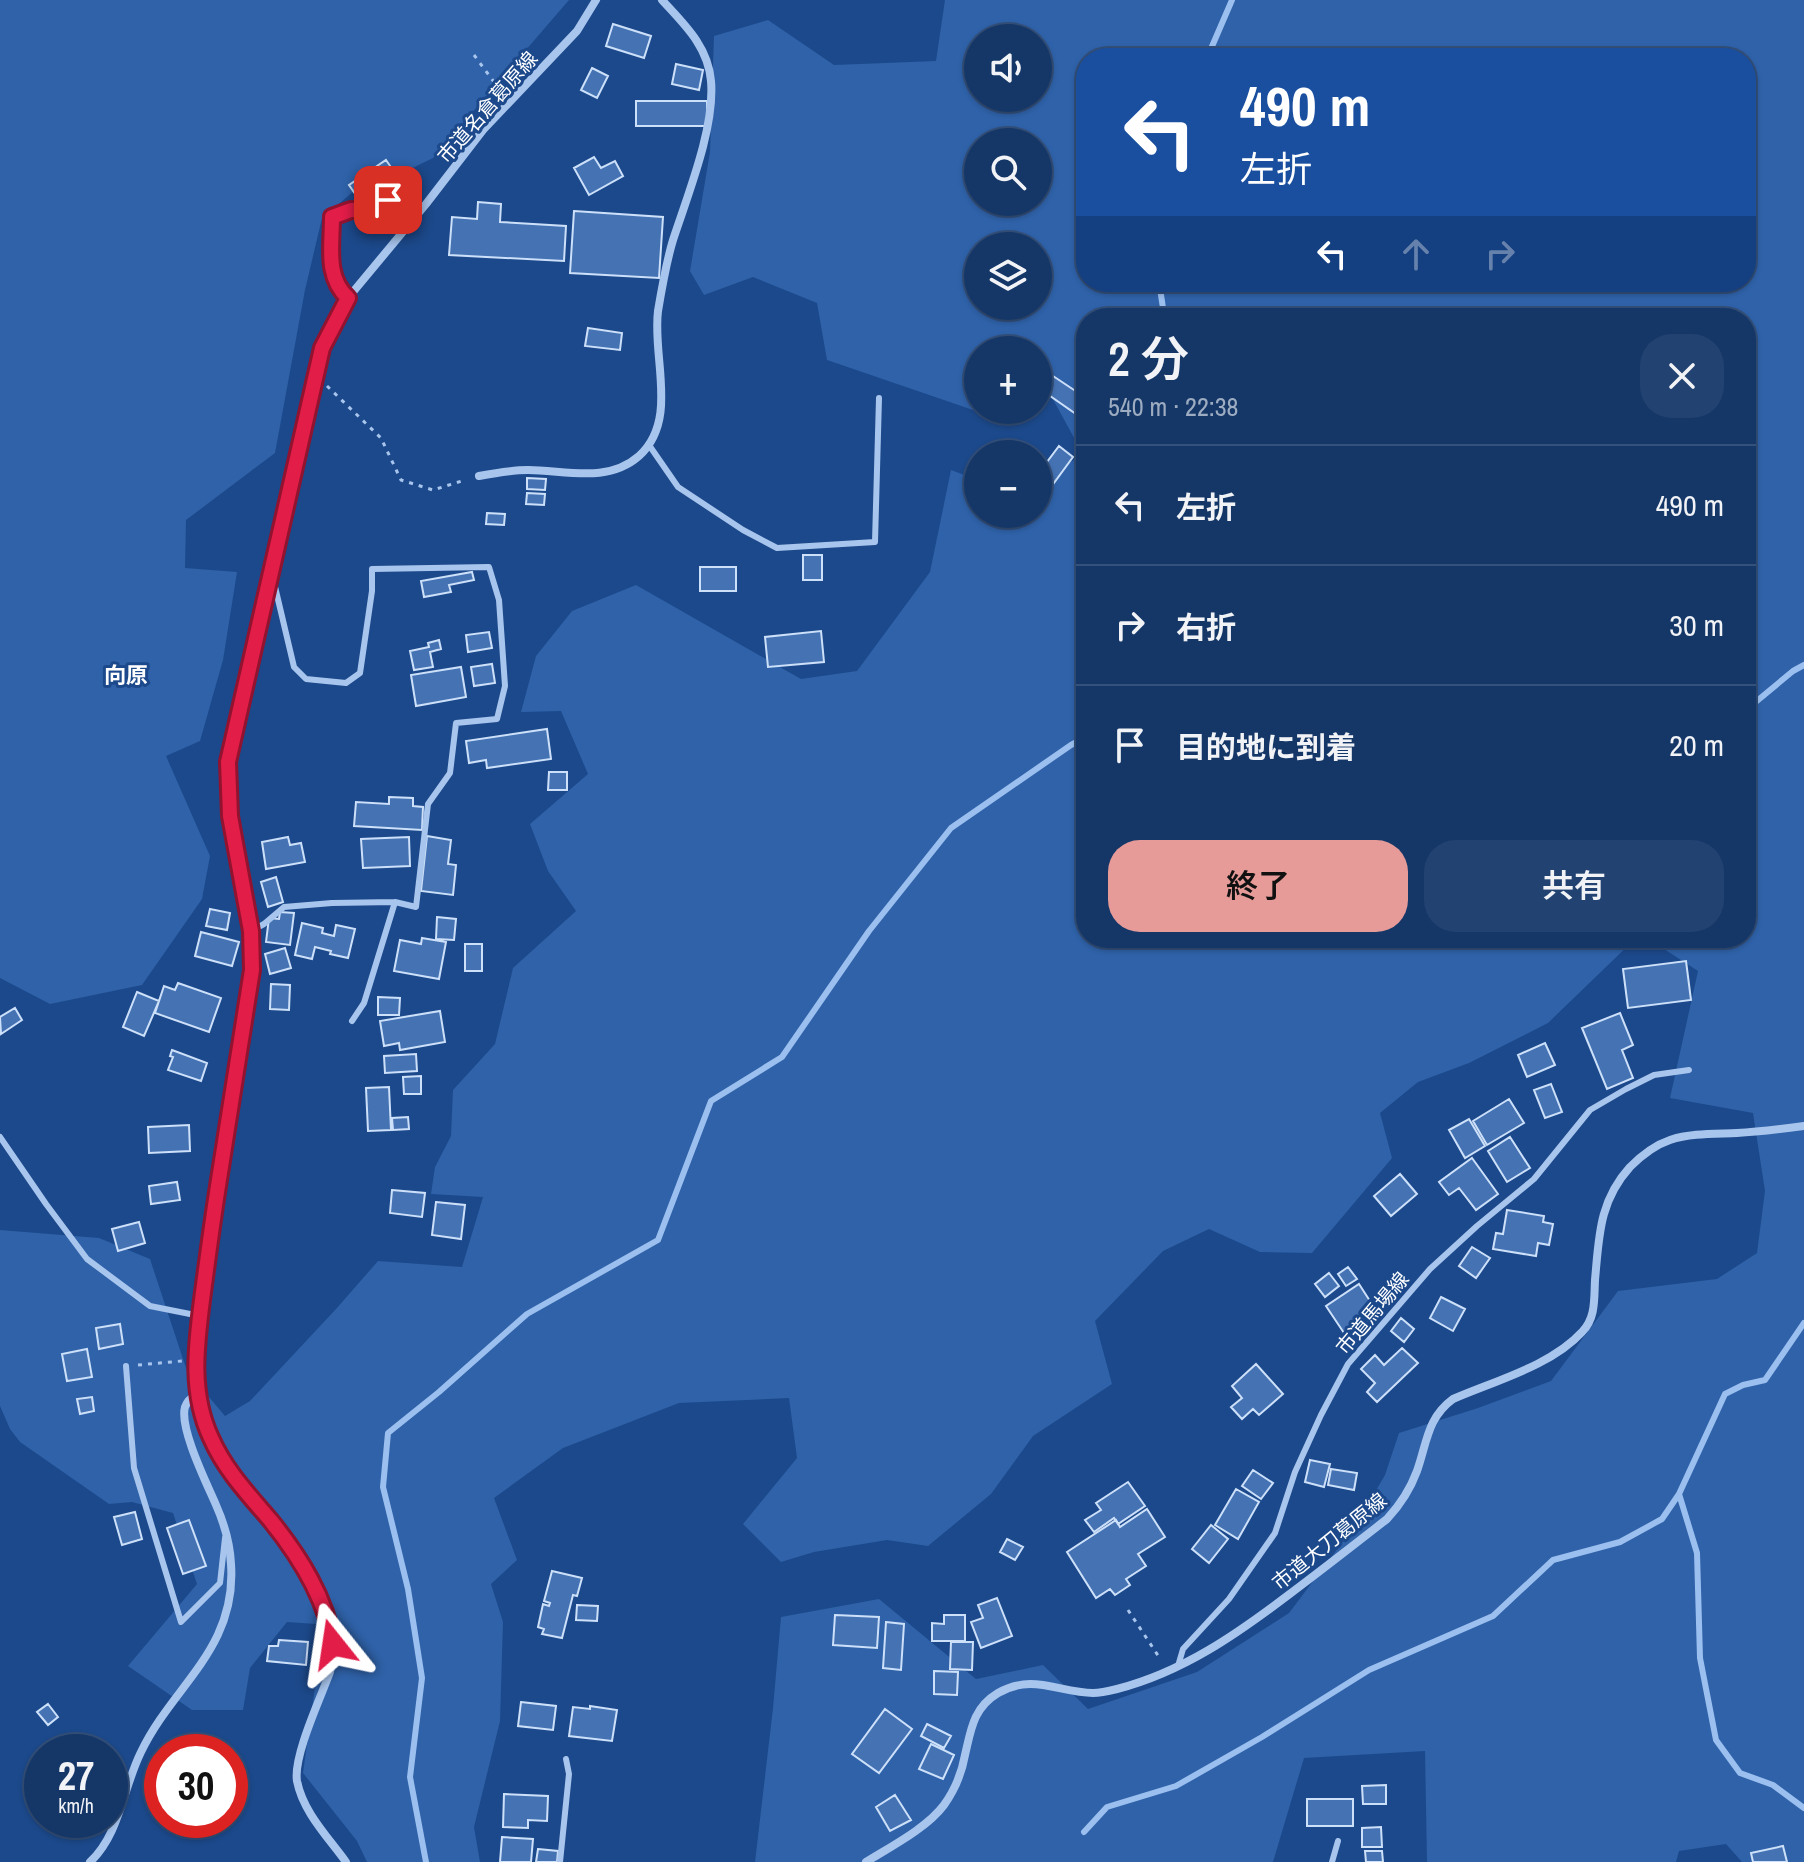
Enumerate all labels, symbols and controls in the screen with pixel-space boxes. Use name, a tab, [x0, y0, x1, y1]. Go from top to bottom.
map controls	[964, 24, 1052, 528]
button: sound	[964, 24, 1052, 112]
street label: 市道名倉葛原線	[431, 45, 543, 169]
text: 490 m	[1240, 68, 1370, 143]
icon: left	[1108, 80, 1212, 184]
button: search	[964, 128, 1052, 216]
text: 左折	[1240, 145, 1312, 193]
pin	[354, 166, 422, 234]
icon: arrive	[366, 178, 410, 222]
button: layers	[964, 232, 1052, 320]
icon: left	[1310, 232, 1354, 276]
icon: ahead	[1394, 232, 1438, 276]
icon: right	[1478, 232, 1522, 276]
text: 2 分	[1108, 326, 1189, 391]
button: close	[1640, 334, 1724, 418]
button: +	[964, 336, 1052, 424]
text: 540 m · 22:38	[1108, 389, 1238, 424]
button: −	[964, 440, 1052, 528]
icon: left	[1108, 483, 1152, 527]
text: 490 m	[1656, 485, 1724, 525]
text: 左折	[1176, 487, 1236, 527]
icon: right	[1108, 603, 1152, 647]
text: 30 m	[1669, 605, 1724, 645]
text: 右折	[1176, 607, 1236, 647]
district label: 向原	[104, 660, 148, 690]
icon: arrive	[1108, 723, 1152, 767]
text: 20 m	[1669, 725, 1724, 765]
text: 目的地に到着	[1176, 727, 1356, 767]
button: 終了	[1108, 840, 1408, 932]
button: 共有	[1424, 840, 1724, 932]
street label: 市道馬場線	[1330, 1266, 1414, 1360]
street label: 市道大刀葛原線	[1266, 1486, 1392, 1596]
position arrow	[291, 1602, 375, 1686]
speed limit sign: 30	[144, 1734, 248, 1838]
text: 27	[58, 1749, 94, 1802]
text: km/h	[58, 1792, 94, 1819]

